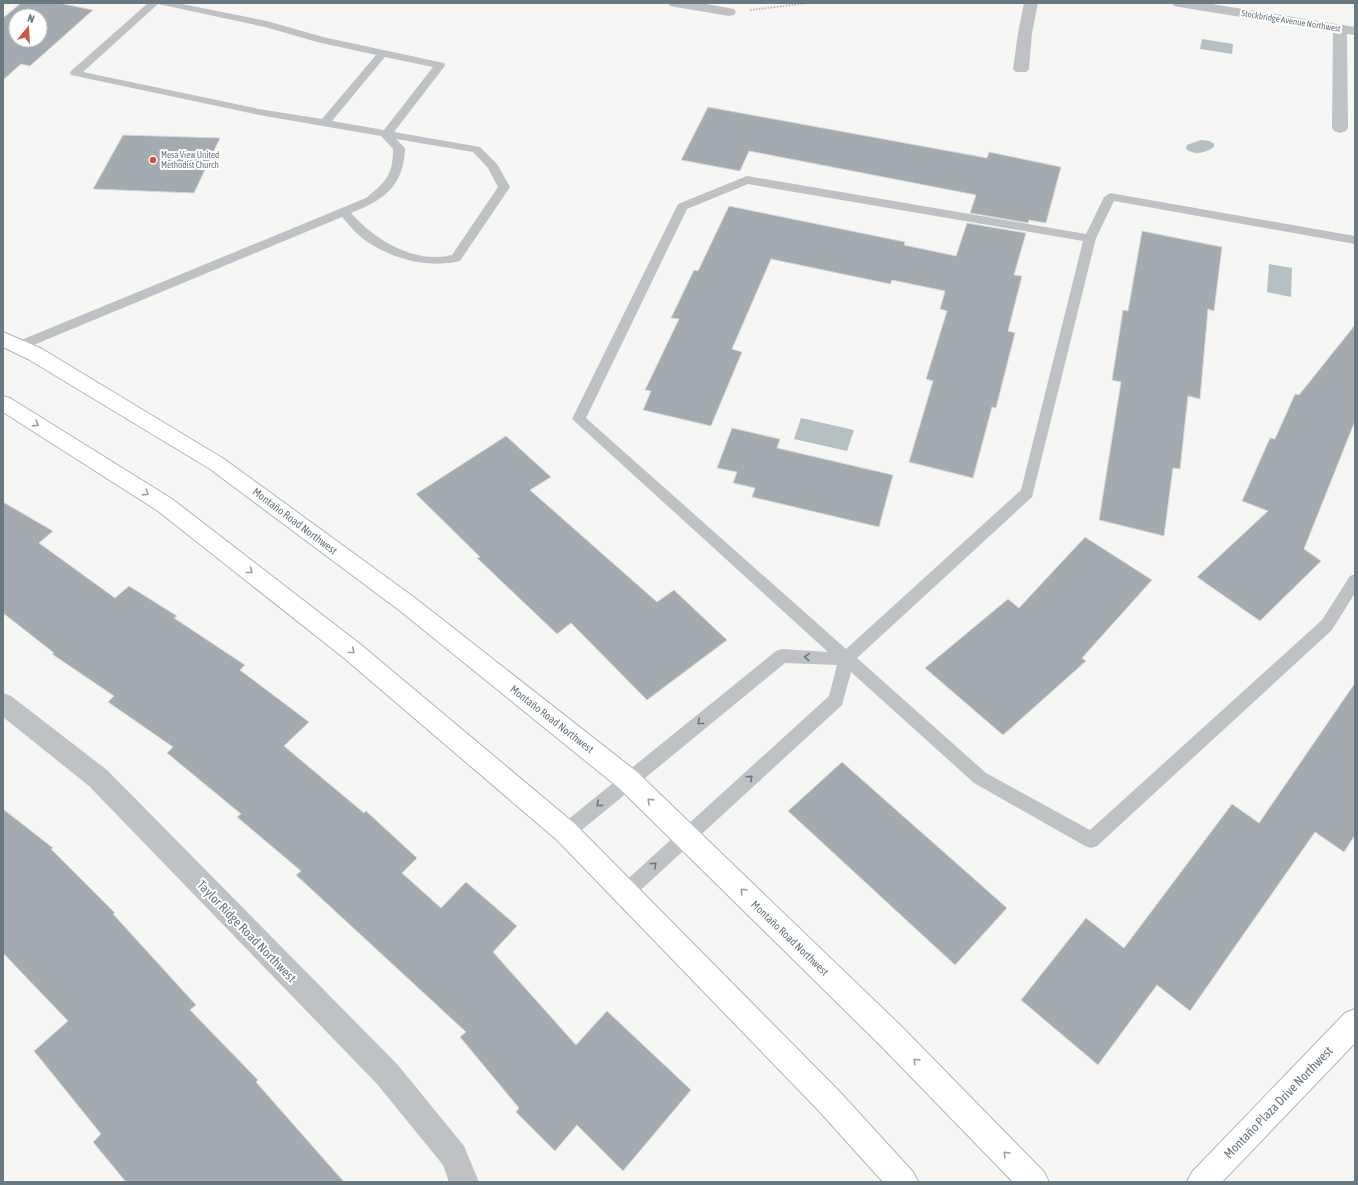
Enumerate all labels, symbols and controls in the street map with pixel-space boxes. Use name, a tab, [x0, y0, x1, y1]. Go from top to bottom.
north arrow	[8, 8, 48, 48]
street label: Stockbridge Avenue Northwest	[1241, 8, 1342, 34]
text: N	[26, 12, 36, 25]
place label: Mesa View United Methodist Church	[161, 150, 219, 170]
marker: Mesa View United Methodist Church	[148, 155, 158, 165]
one-way arrow	[32, 419, 39, 427]
street label: Montaño Road Northwest	[250, 485, 340, 557]
one-way arrow	[142, 489, 149, 496]
one-way arrow	[245, 567, 252, 574]
one-way arrow	[348, 647, 355, 654]
one-way arrow	[804, 653, 810, 661]
street label: Montaño Road Northwest	[508, 683, 596, 755]
one-way arrow	[698, 717, 705, 724]
one-way arrow	[745, 775, 753, 782]
one-way arrow	[647, 798, 655, 806]
one-way arrow	[597, 799, 604, 806]
one-way arrow	[649, 863, 657, 870]
street label: Taylor Ridge Road Northwest	[194, 877, 299, 986]
one-way arrow	[740, 888, 748, 896]
street label: Montaño Road Northwest	[749, 898, 831, 978]
street label: Montaño Plaza Drive Northwest	[1221, 1043, 1336, 1161]
one-way arrow	[913, 1058, 921, 1066]
one-way arrow	[1003, 1151, 1011, 1159]

